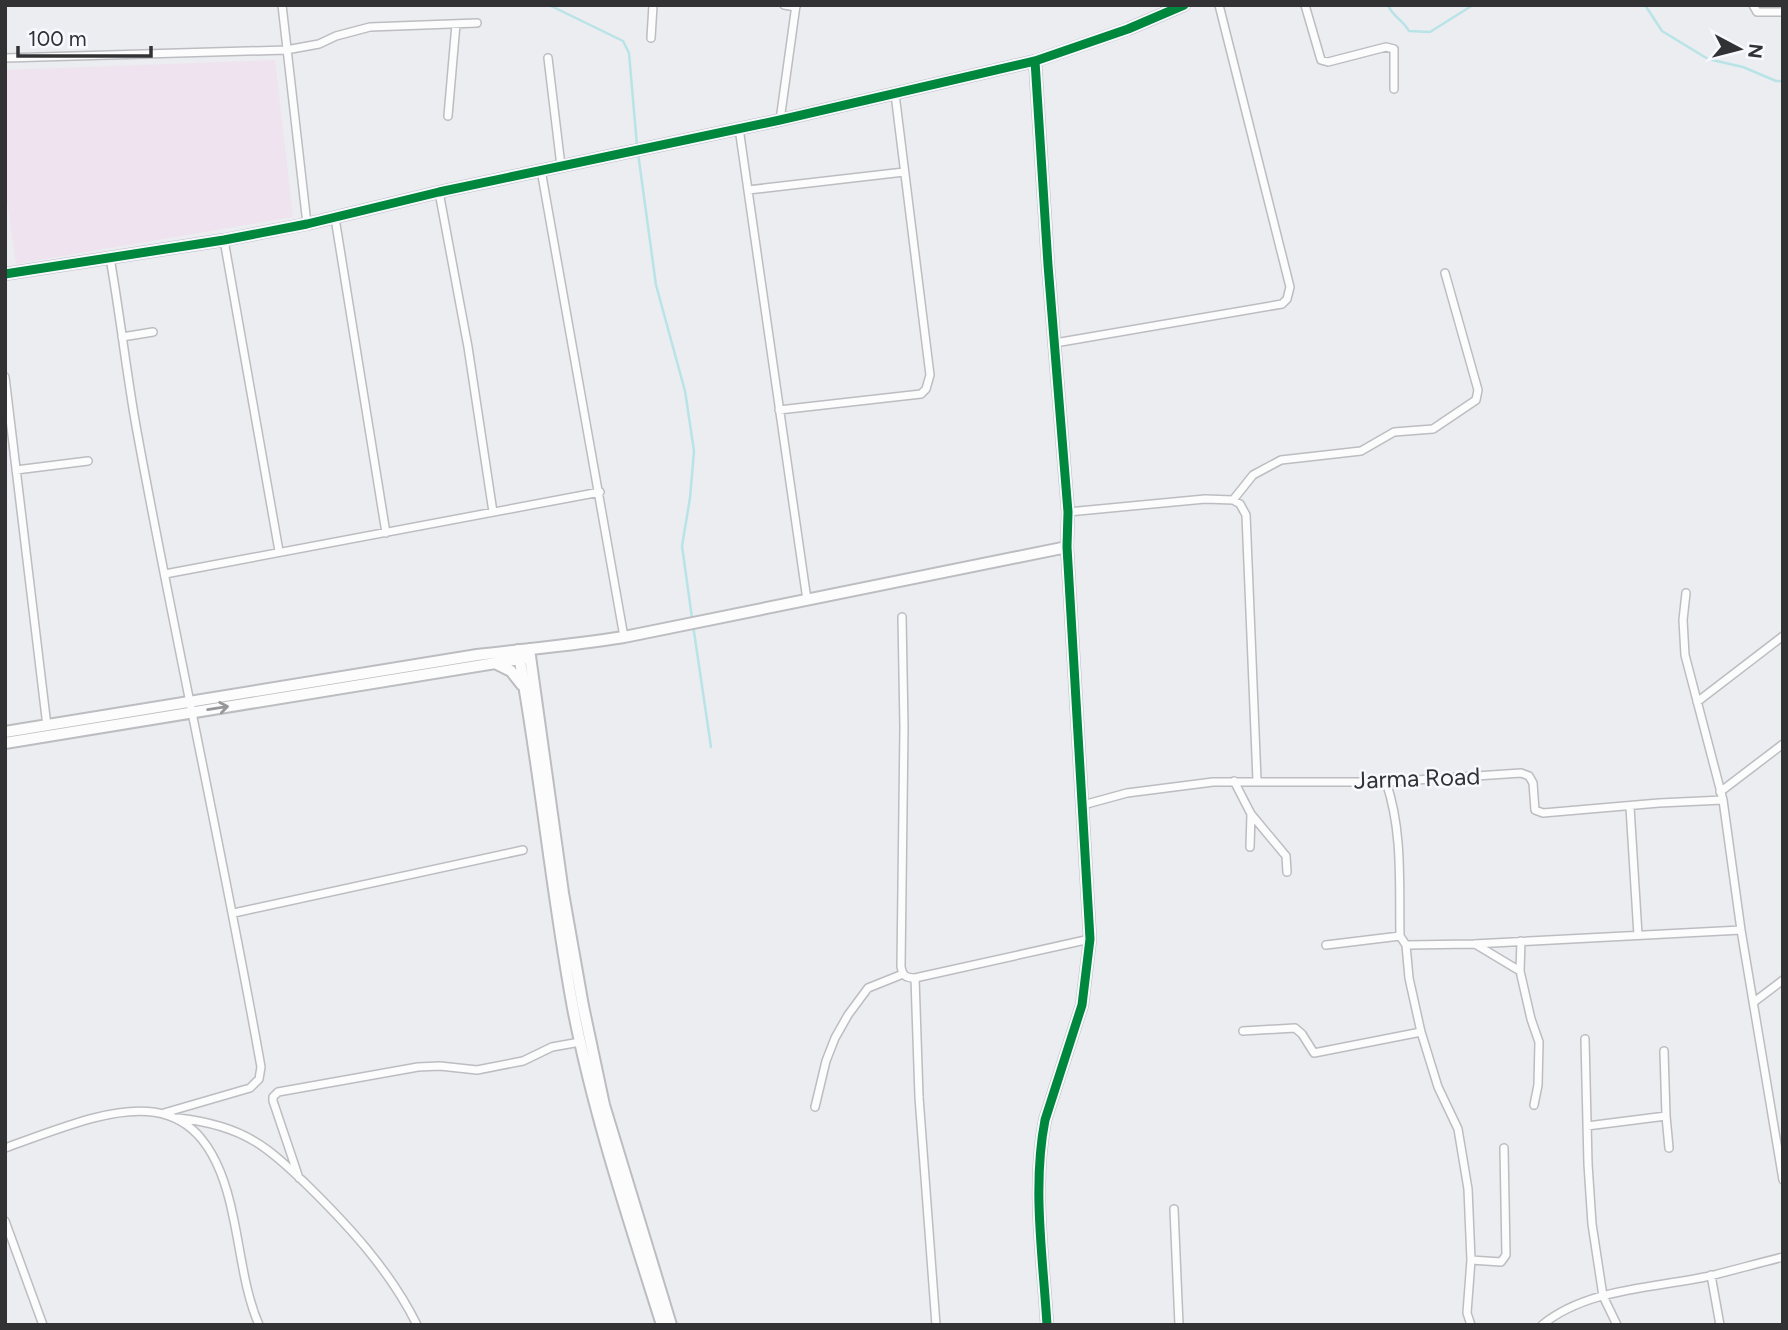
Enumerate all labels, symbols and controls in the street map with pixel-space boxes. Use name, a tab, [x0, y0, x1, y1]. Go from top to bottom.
scale bar	[18, 14, 150, 58]
north arrow	[1704, 14, 1774, 84]
text: 100 m	[28, 26, 87, 51]
text: N	[1743, 42, 1768, 60]
one-way arrow	[206, 701, 228, 714]
street label: Jarma Road	[1353, 761, 1481, 795]

